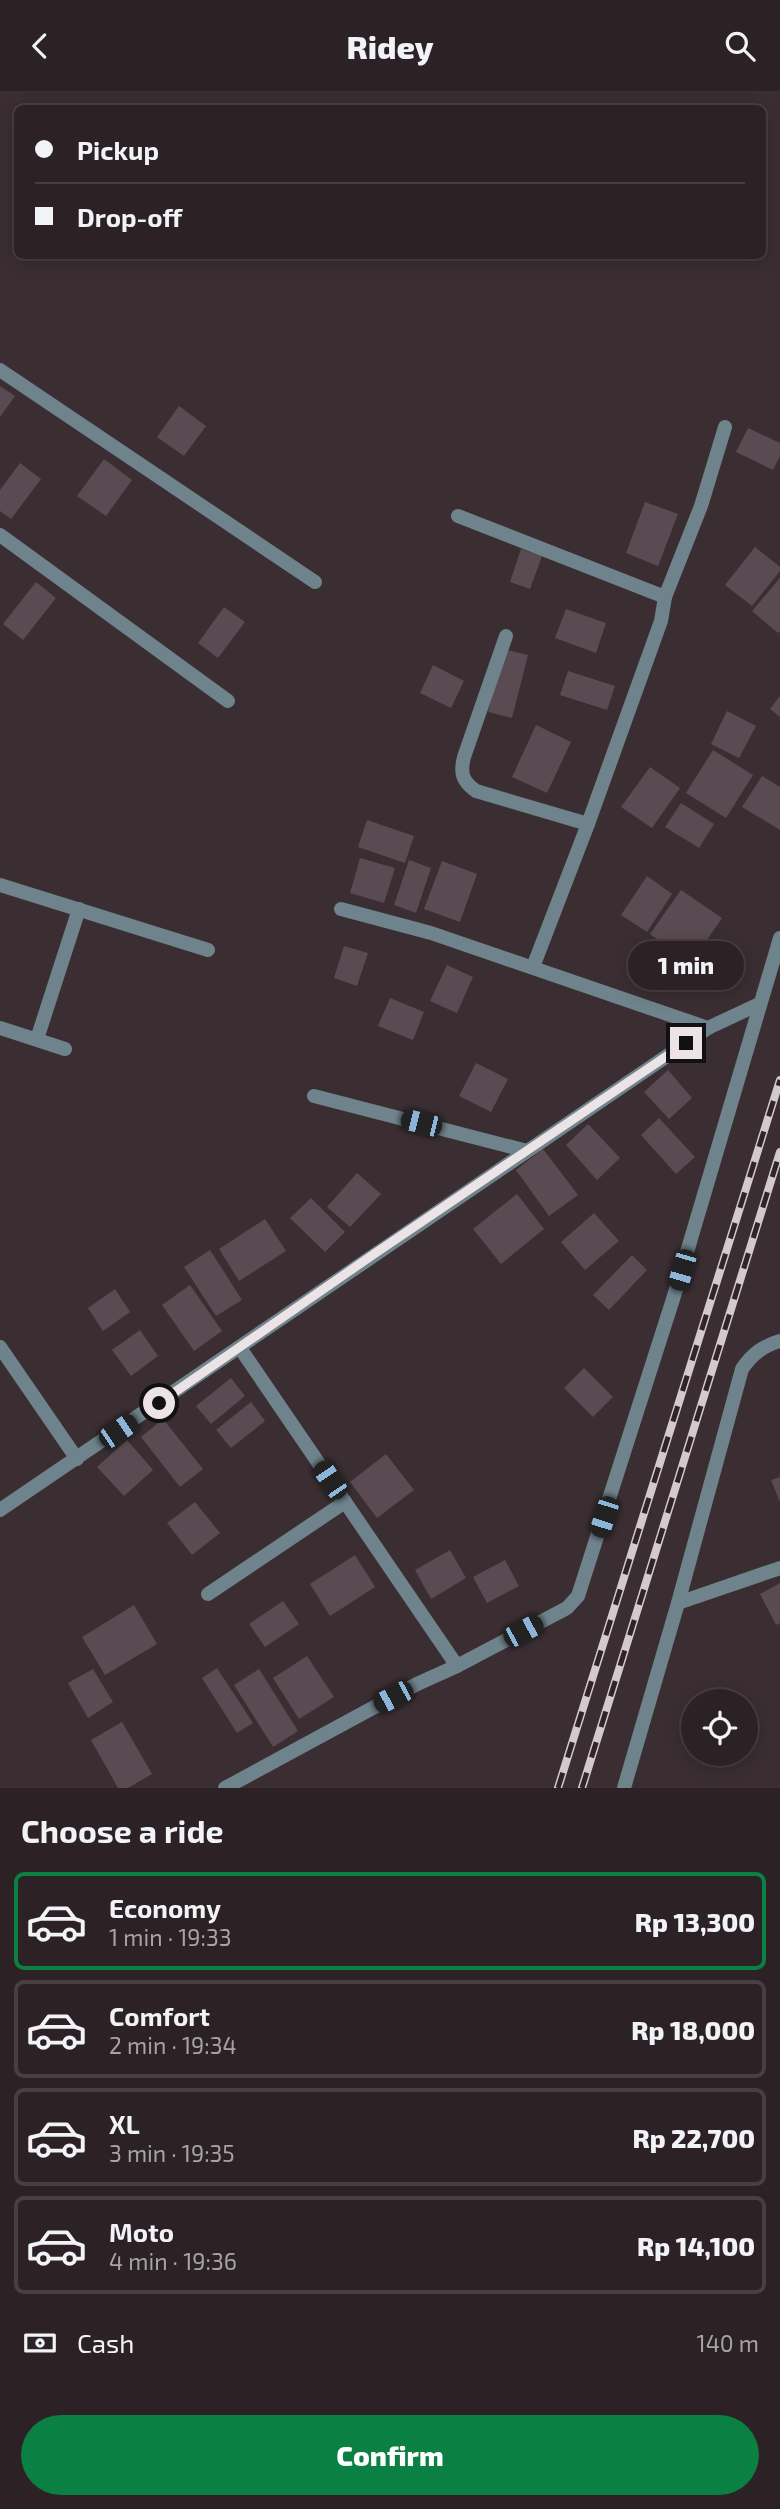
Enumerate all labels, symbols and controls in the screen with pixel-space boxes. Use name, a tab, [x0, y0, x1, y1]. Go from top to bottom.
icon: back	[21, 27, 59, 65]
text: Ridey	[346, 27, 434, 65]
icon: search	[721, 27, 759, 65]
text: Pickup	[77, 134, 159, 165]
text: Drop-off	[77, 201, 182, 232]
callout: 1 min	[628, 941, 744, 991]
text: 1 min	[658, 951, 714, 979]
route end	[670, 1027, 702, 1059]
car	[399, 1108, 444, 1138]
car	[667, 1247, 698, 1293]
route start	[143, 1387, 175, 1419]
car	[95, 1411, 142, 1451]
car	[310, 1457, 351, 1503]
car	[588, 1494, 621, 1540]
car	[500, 1612, 547, 1650]
car	[370, 1678, 417, 1716]
map controls	[681, 1689, 758, 1766]
button: locate	[681, 1689, 758, 1766]
text: Choose a ride	[21, 1811, 224, 1849]
icon: car	[25, 1890, 88, 1953]
text: Economy	[109, 1892, 221, 1923]
text: Rp 13,300	[635, 1906, 755, 1937]
text: 1 min · 19:33	[109, 1923, 232, 1951]
icon: car	[25, 1998, 88, 2061]
text: Comfort	[109, 2000, 210, 2031]
text: Rp 18,000	[631, 2014, 755, 2045]
text: 2 min · 19:34	[109, 2031, 237, 2059]
icon: car	[25, 2106, 88, 2169]
text: XL	[109, 2108, 140, 2139]
text: Rp 22,700	[632, 2122, 755, 2153]
text: 3 min · 19:35	[109, 2139, 235, 2167]
icon: car	[25, 2214, 88, 2277]
text: Moto	[109, 2216, 174, 2247]
text: Rp 14,100	[637, 2230, 755, 2261]
text: 4 min · 19:36	[109, 2247, 237, 2275]
icon: cash	[21, 2324, 59, 2362]
text: Cash	[77, 2327, 134, 2358]
text: 140 m	[697, 2329, 759, 2357]
button: Confirm	[21, 2415, 759, 2495]

